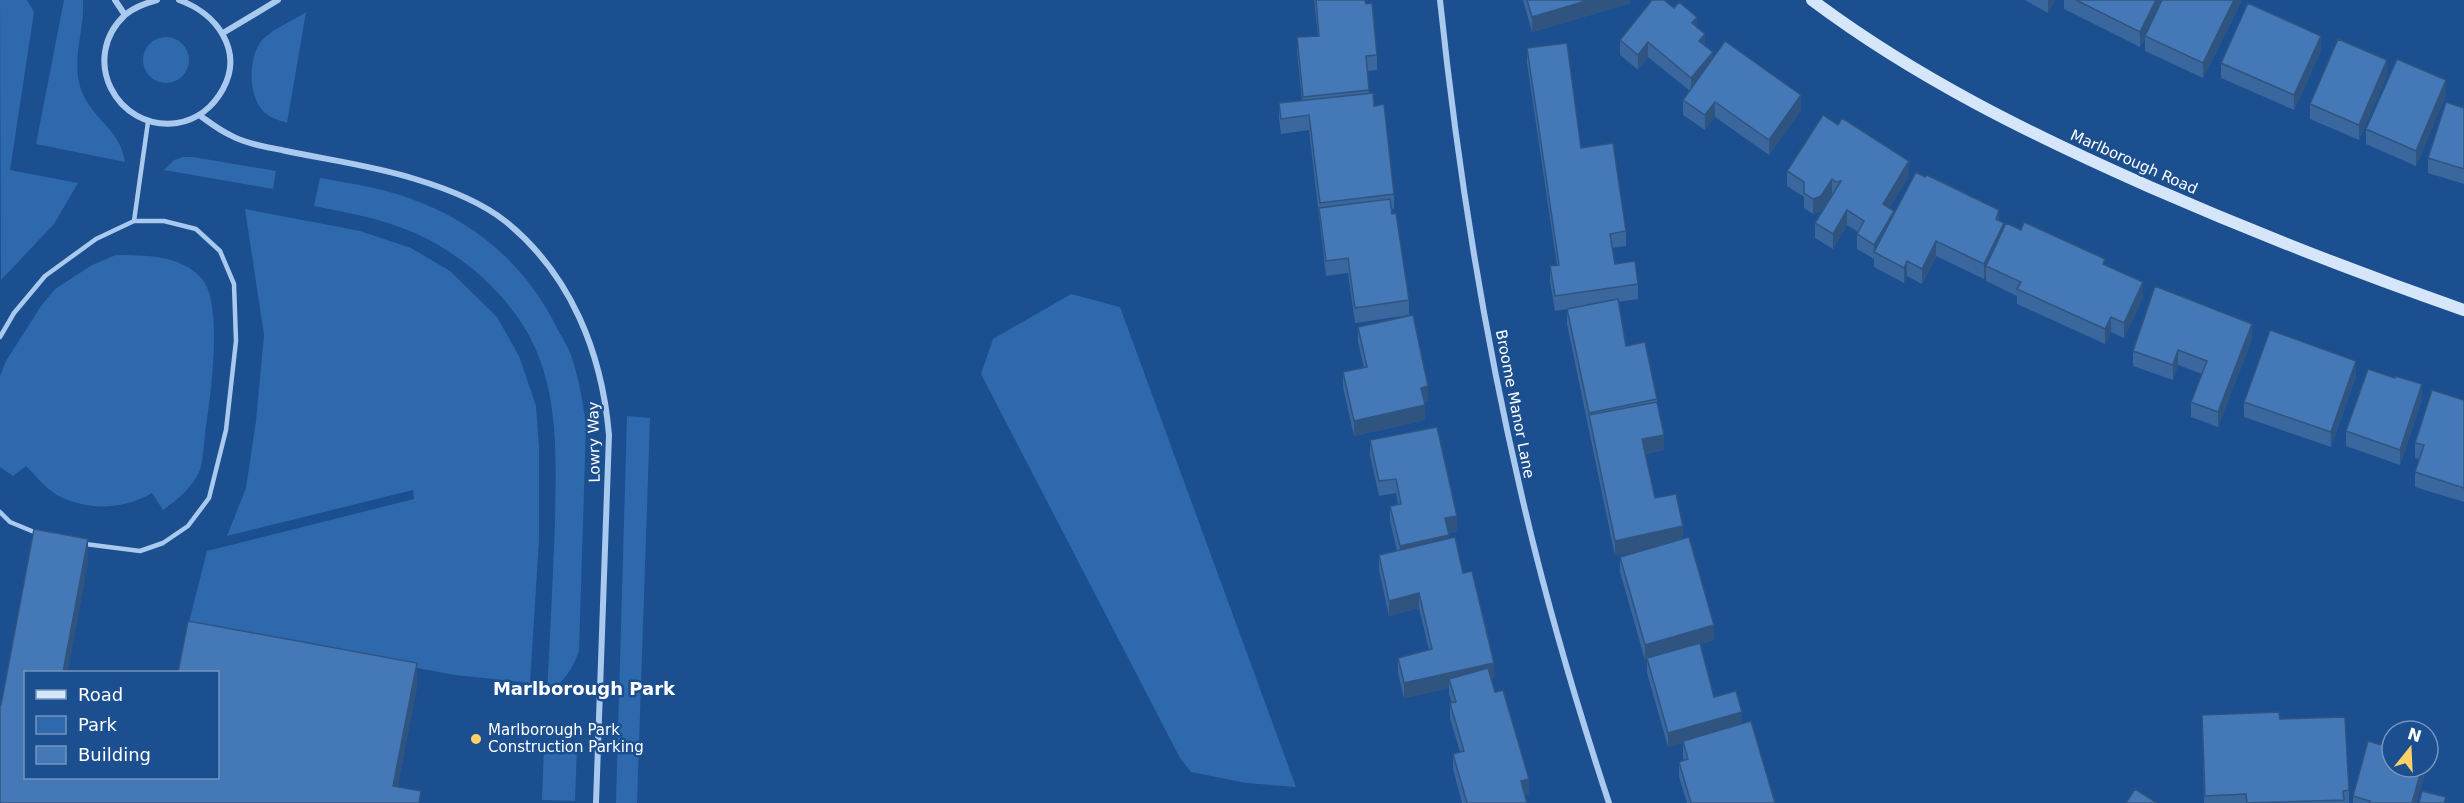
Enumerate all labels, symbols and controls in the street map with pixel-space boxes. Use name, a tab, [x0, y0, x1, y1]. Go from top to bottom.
street label: Marlborough Road	[2068, 126, 2200, 198]
street label: Broome Manor Lane	[1492, 328, 1538, 480]
street label: Lowry Way	[584, 401, 604, 483]
legend	[24, 671, 219, 779]
district label: Marlborough Park	[493, 678, 676, 699]
text: Road	[78, 684, 123, 705]
text: Park	[78, 714, 117, 735]
north arrow	[2380, 719, 2440, 779]
place label: Marlborough Park Construction Parking	[488, 721, 644, 756]
text: N	[2405, 724, 2424, 746]
marker: Marlborough Park Construction Parking	[469, 732, 483, 746]
text: Building	[78, 744, 151, 765]

